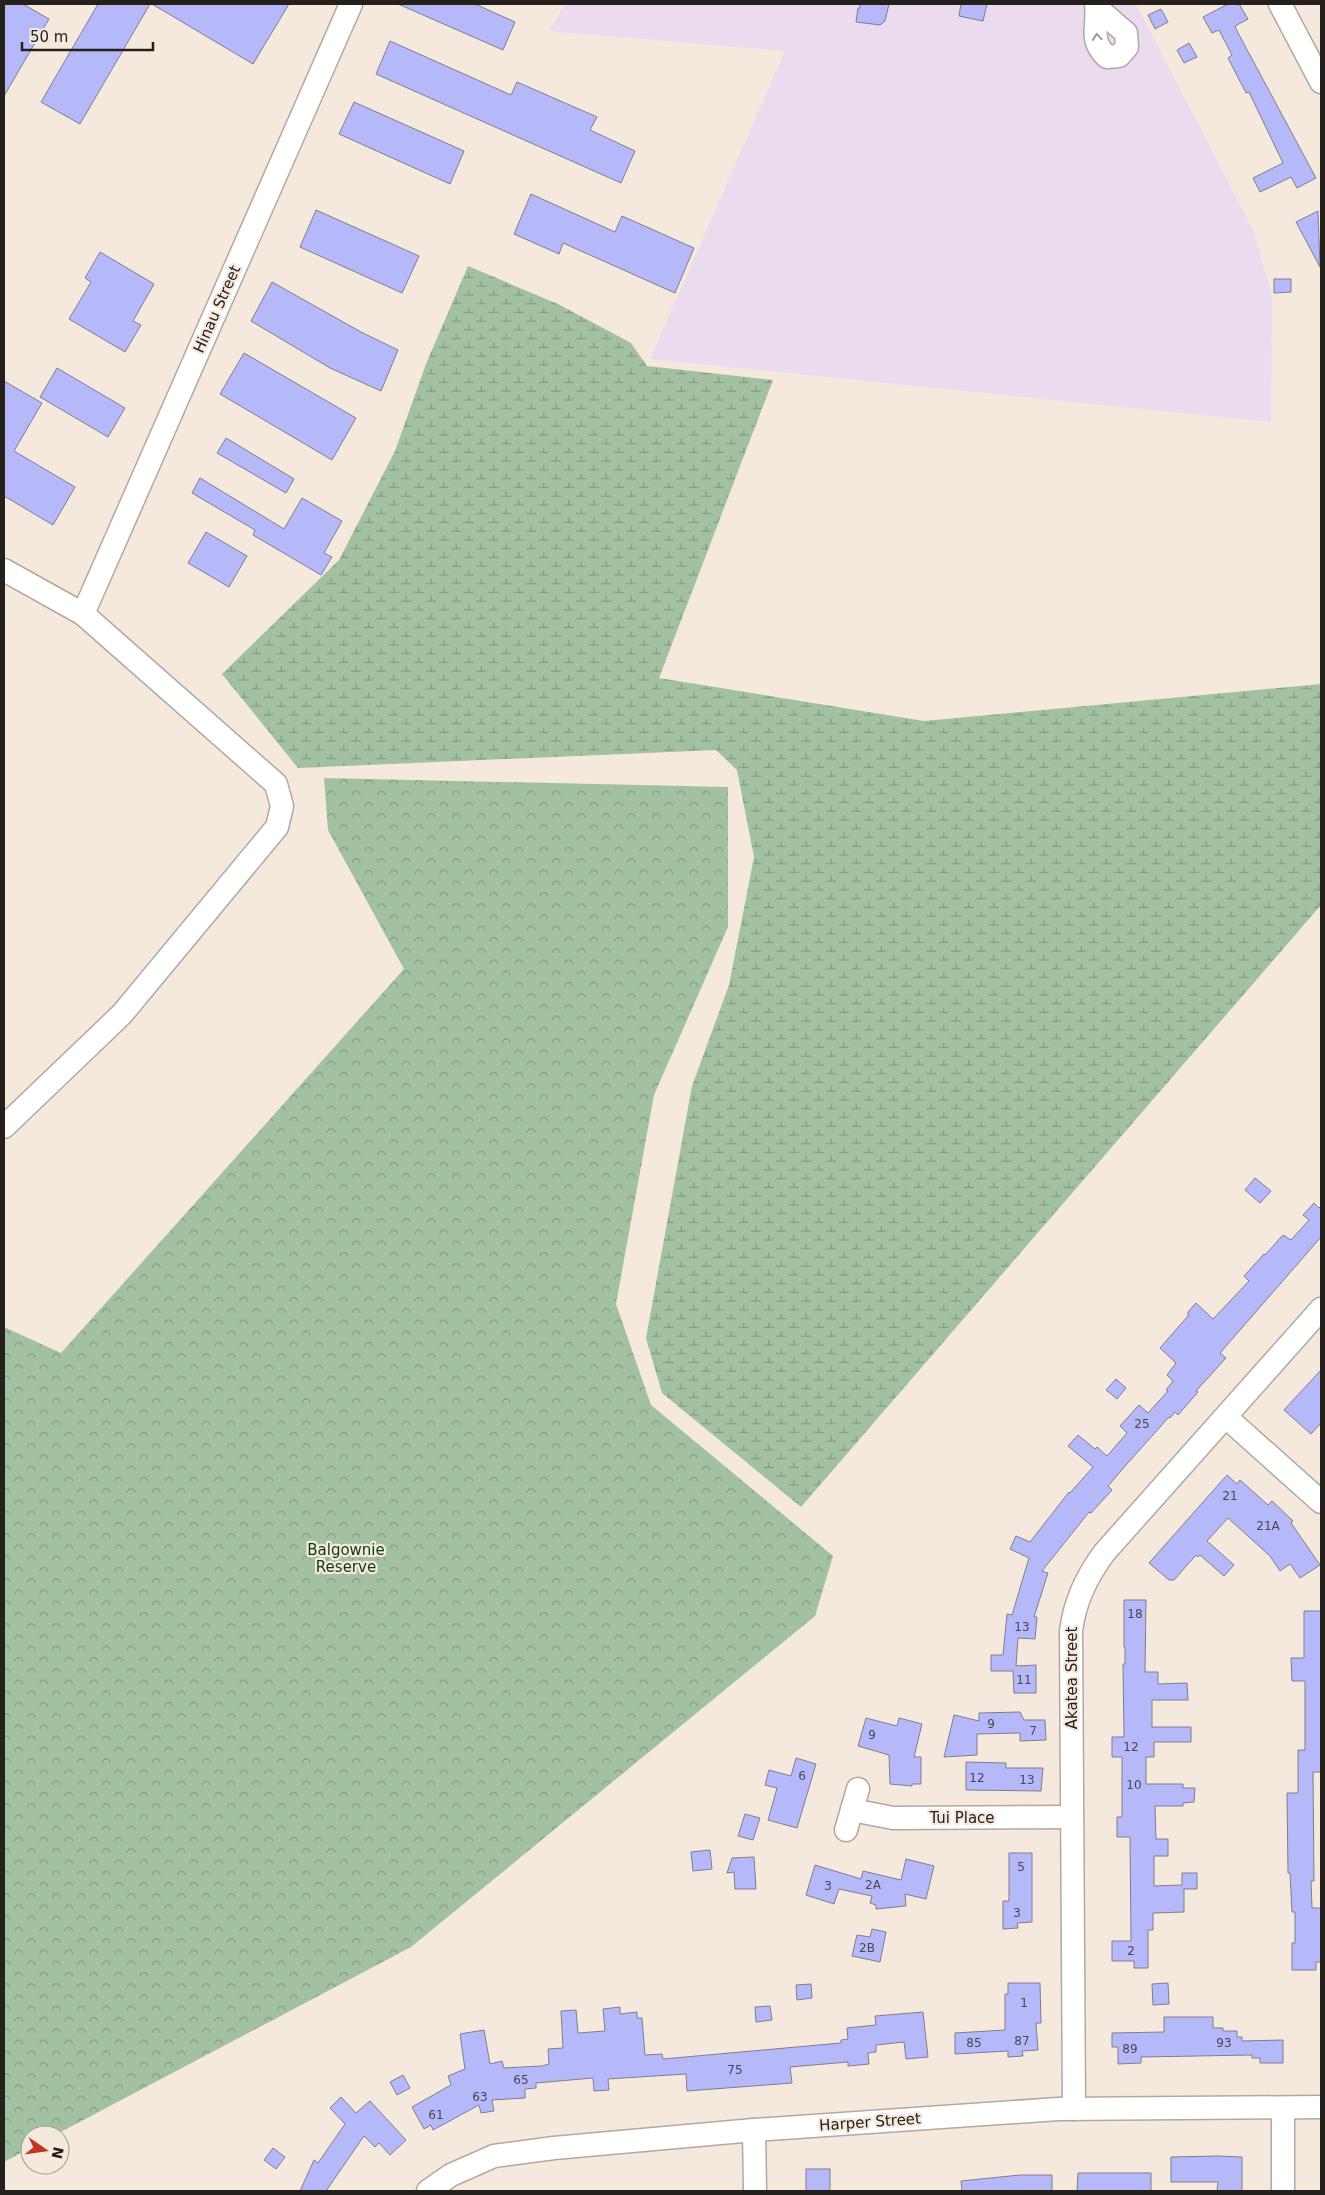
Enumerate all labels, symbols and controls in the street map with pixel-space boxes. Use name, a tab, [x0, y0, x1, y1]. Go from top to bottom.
scale bar	[22, 20, 154, 52]
text: 50 m	[30, 28, 68, 46]
one-way arrow	[1091, 32, 1102, 40]
street label: Hinau Street	[190, 262, 244, 356]
house number: 25	[1134, 1417, 1150, 1431]
house number: 21	[1222, 1489, 1238, 1503]
house number: 21A	[1256, 1519, 1281, 1533]
park label: Balgownie Reserve	[307, 1541, 385, 1576]
house number: 18	[1127, 1607, 1143, 1621]
house number: 13	[1014, 1620, 1030, 1634]
street label: Akatea Street	[1063, 1627, 1081, 1729]
house number: 11	[1016, 1673, 1032, 1687]
house number: 9	[987, 1717, 995, 1731]
house number: 7	[1029, 1724, 1037, 1738]
house number: 9	[868, 1728, 876, 1742]
house number: 12	[1123, 1740, 1139, 1754]
house number: 6	[798, 1769, 806, 1783]
house number: 12	[969, 1771, 985, 1785]
house number: 13	[1019, 1773, 1035, 1787]
house number: 10	[1126, 1778, 1142, 1792]
street label: Tui Place	[928, 1809, 995, 1827]
house number: 5	[1017, 1860, 1025, 1874]
house number: 2A	[865, 1878, 882, 1892]
house number: 3	[824, 1879, 832, 1893]
house number: 3	[1013, 1906, 1021, 1920]
house number: 2B	[859, 1941, 875, 1955]
house number: 2	[1127, 1944, 1135, 1958]
house number: 1	[1020, 1996, 1028, 2010]
house number: 87	[1014, 2034, 1030, 2048]
house number: 85	[966, 2036, 982, 2050]
house number: 93	[1216, 2036, 1232, 2050]
house number: 89	[1122, 2042, 1138, 2056]
house number: 75	[727, 2063, 743, 2077]
house number: 65	[513, 2073, 529, 2087]
house number: 63	[472, 2090, 488, 2104]
house number: 61	[428, 2108, 444, 2122]
street label: Harper Street	[819, 2109, 922, 2135]
north arrow	[20, 2125, 70, 2175]
text: N	[49, 2145, 67, 2160]

